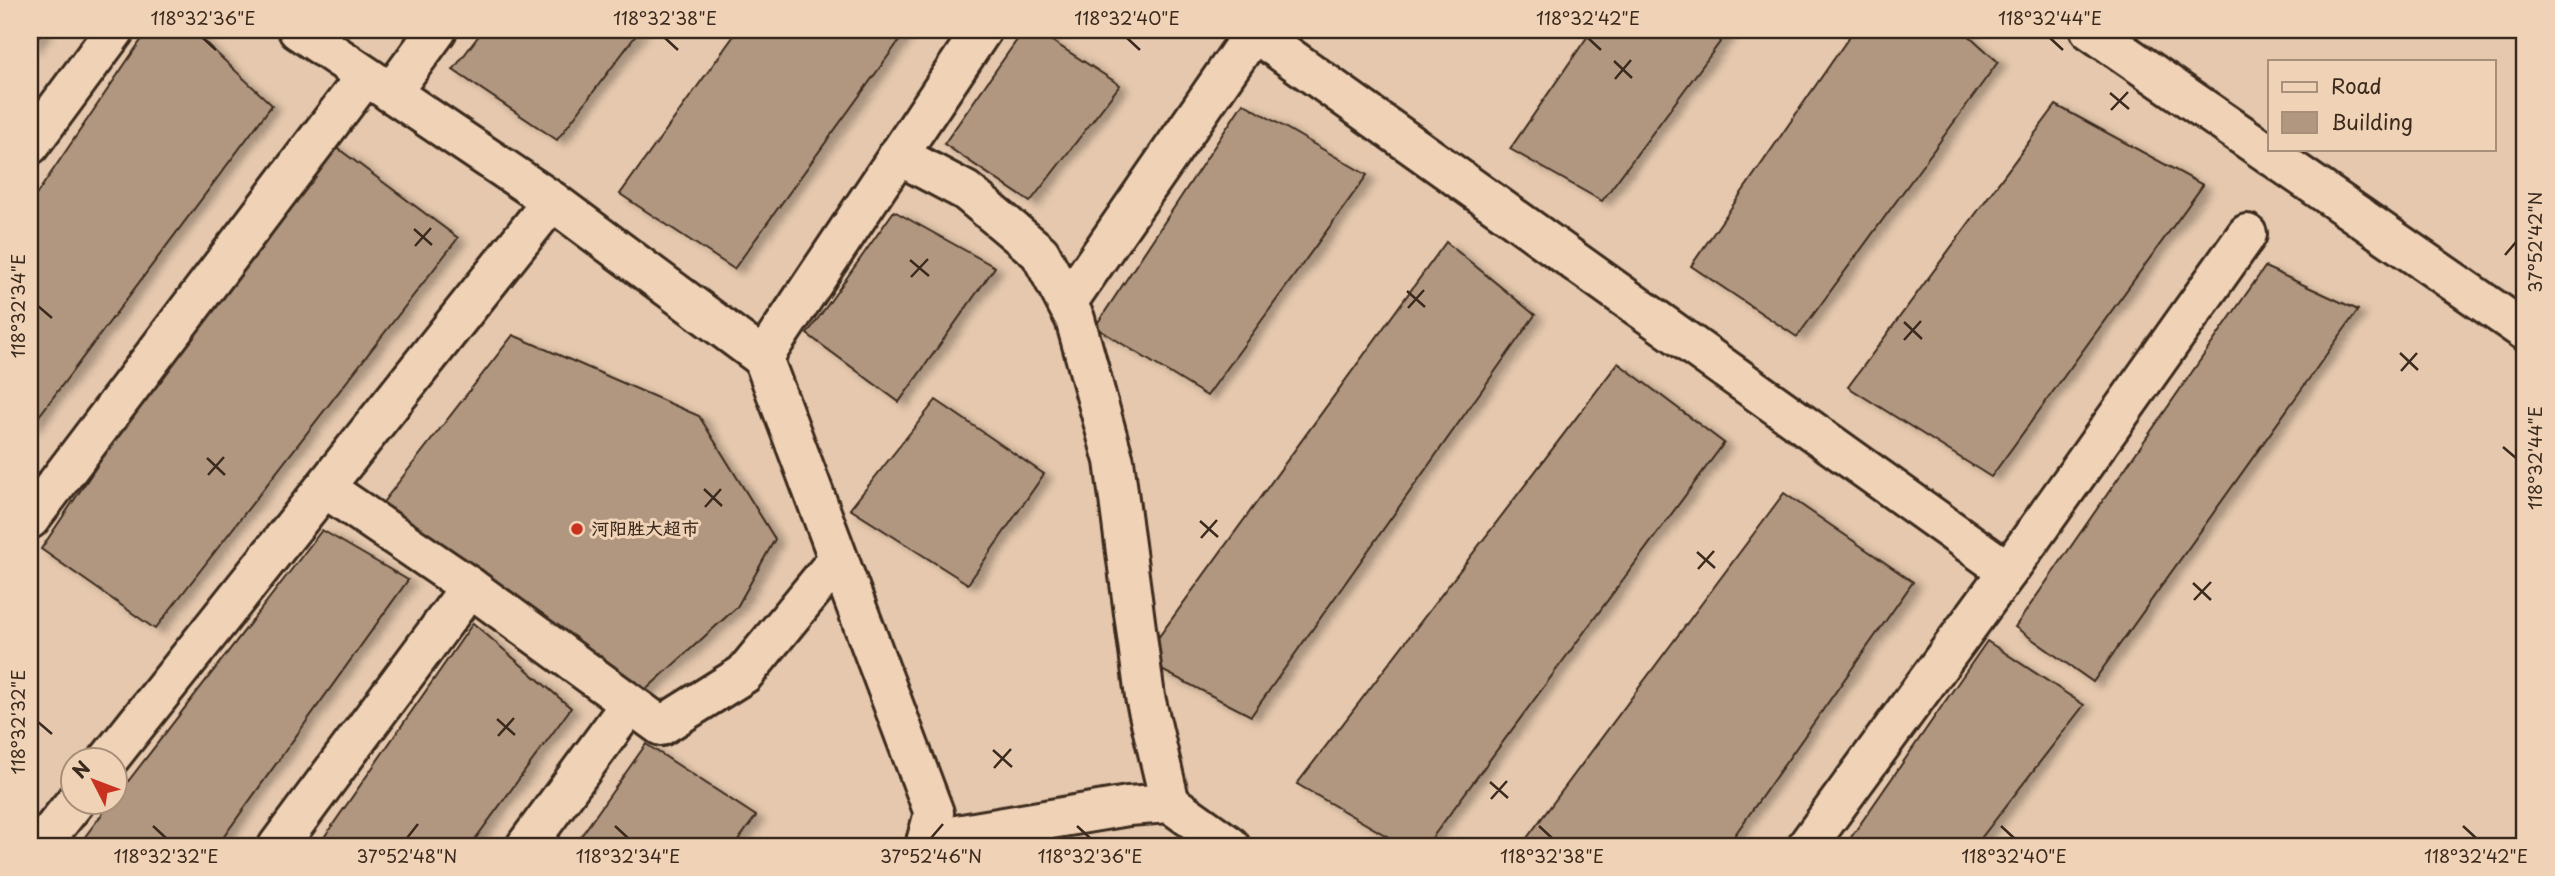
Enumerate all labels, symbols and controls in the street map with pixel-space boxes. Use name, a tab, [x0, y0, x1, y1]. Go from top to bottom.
text: 118°32'36"E	[150, 4, 256, 31]
text: 118°32'38"E	[613, 4, 717, 31]
text: 118°32'40"E	[1074, 4, 1180, 31]
text: 118°32'42"E	[1536, 4, 1640, 31]
text: 118°32'44"E	[1998, 4, 2102, 31]
legend	[2268, 60, 2496, 150]
text: Road	[2331, 69, 2382, 101]
text: Building	[2331, 105, 2413, 137]
text: 37°52'42"N	[2521, 191, 2548, 293]
text: 118°32'34"E	[4, 254, 31, 358]
text: 118°32'44"E	[2521, 406, 2548, 510]
place label: 河阳胜大超市	[591, 514, 699, 541]
marker: 河阳胜大超市	[569, 521, 585, 537]
text: 118°32'32"E	[4, 670, 31, 774]
north arrow	[60, 746, 130, 816]
text: N	[65, 754, 96, 784]
text: 118°32'32"E	[114, 842, 218, 869]
text: 37°52'48"N	[357, 842, 457, 869]
text: 118°32'34"E	[576, 842, 680, 869]
text: 37°52'46"N	[880, 842, 982, 869]
text: 118°32'36"E	[1037, 842, 1143, 869]
text: 118°32'38"E	[1500, 842, 1604, 869]
text: 118°32'40"E	[1961, 842, 2067, 869]
text: 118°32'42"E	[2424, 842, 2528, 869]

